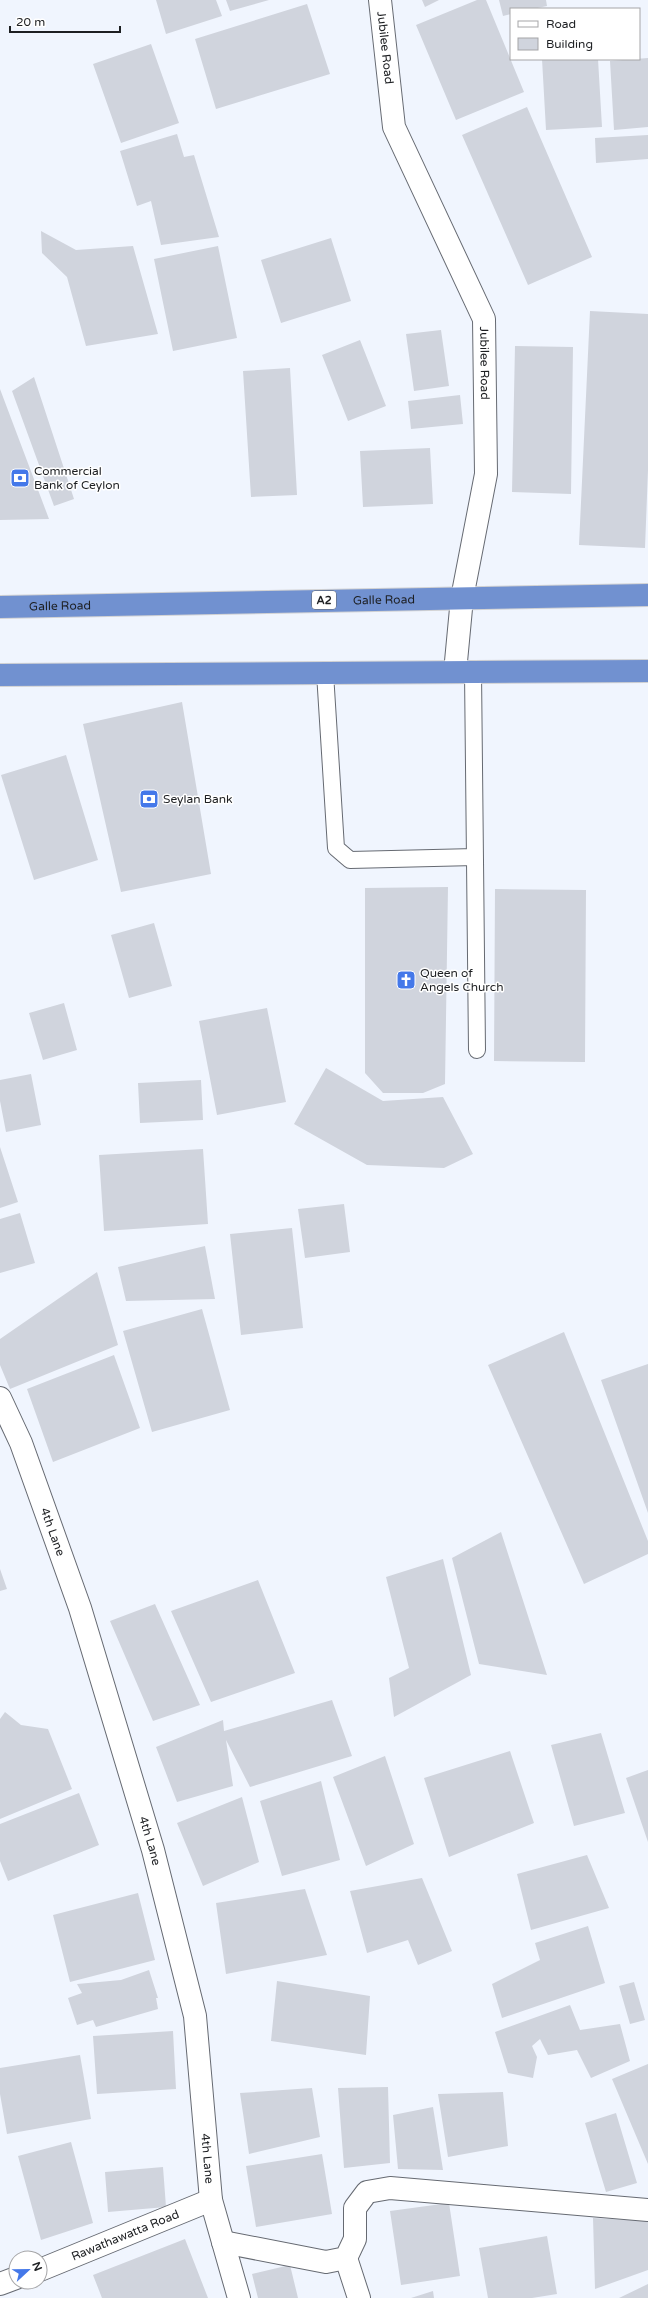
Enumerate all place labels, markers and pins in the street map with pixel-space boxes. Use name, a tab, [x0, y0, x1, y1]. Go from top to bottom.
place label: Commercial Bank of Ceylon	[34, 464, 120, 492]
bank icon: Commercial Bank of Ceylon	[9, 467, 31, 489]
bank icon: Seylan Bank	[138, 788, 160, 810]
place label: Seylan Bank	[163, 792, 233, 806]
place label: Queen of Angels Church	[420, 966, 503, 994]
church icon: Queen of Angels Church	[395, 969, 417, 991]

